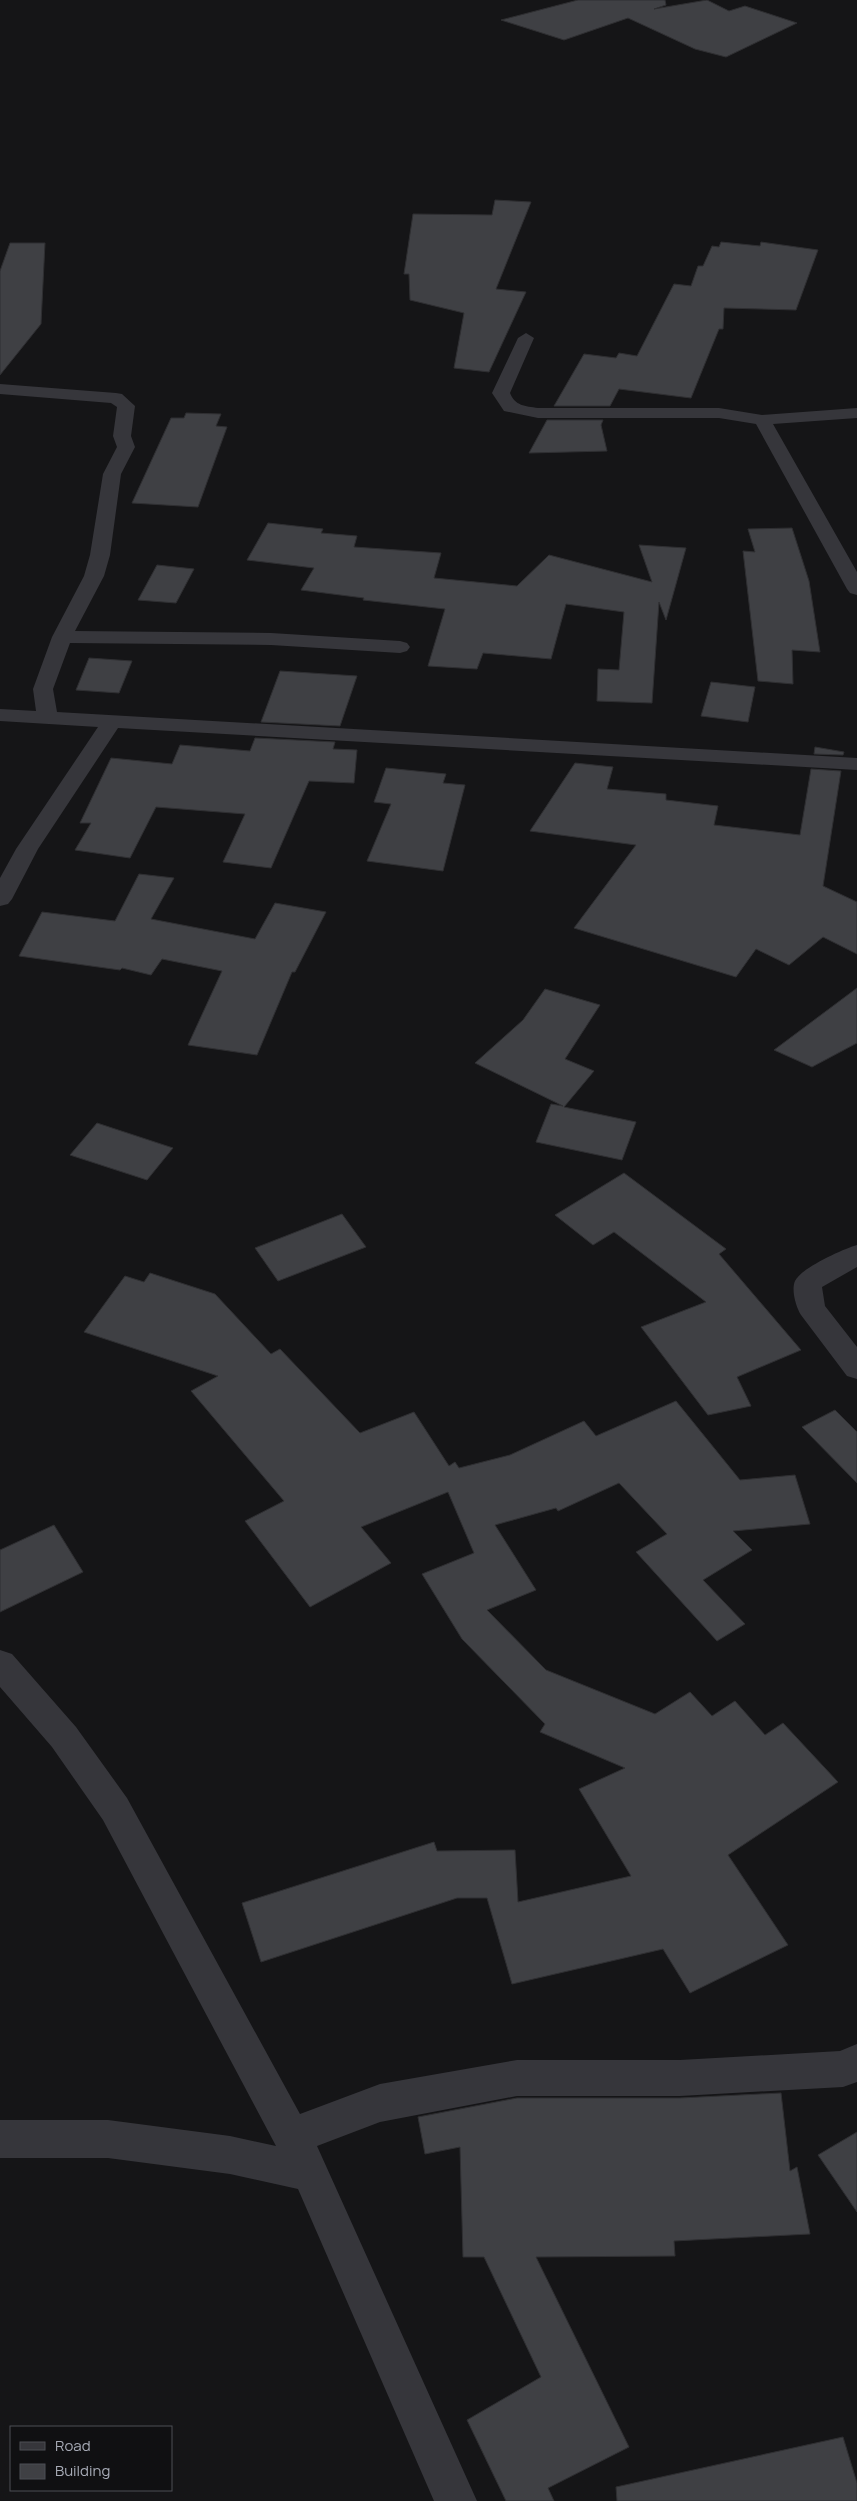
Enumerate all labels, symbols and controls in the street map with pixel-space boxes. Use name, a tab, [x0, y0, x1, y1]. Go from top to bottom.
legend	[10, 2426, 172, 2491]
text: Road	[55, 2435, 91, 2456]
text: Building	[55, 2460, 110, 2481]

